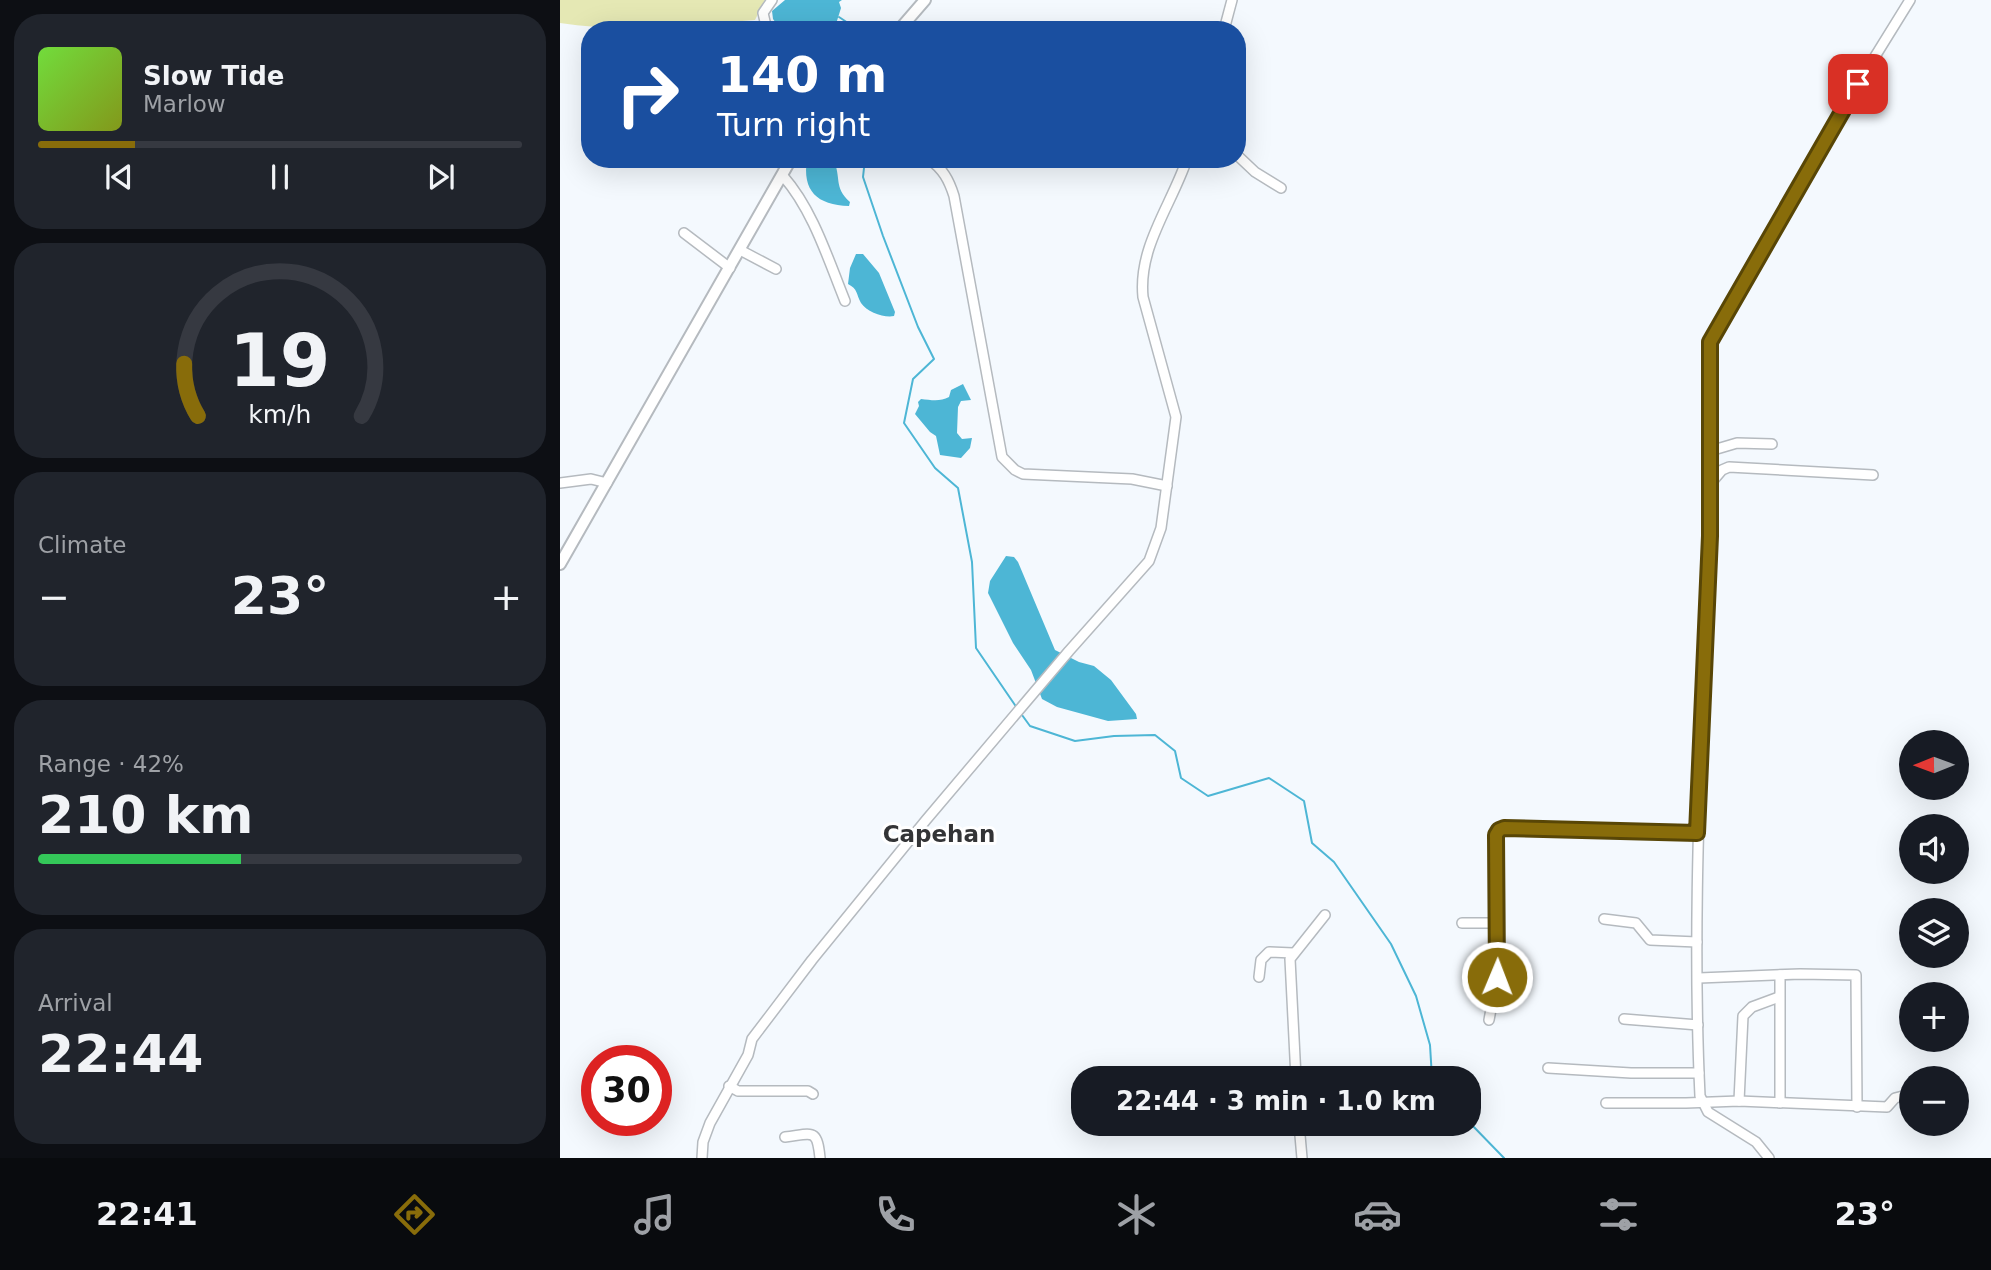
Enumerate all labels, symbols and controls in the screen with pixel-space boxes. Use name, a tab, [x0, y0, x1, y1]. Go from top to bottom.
text: 140 m	[717, 47, 887, 104]
icon: right	[602, 49, 693, 140]
pin	[1828, 54, 1888, 114]
text: Slow Tide	[143, 61, 284, 91]
icon: arrive	[1839, 65, 1877, 103]
text: Marlow	[143, 91, 226, 117]
text: Turn right	[717, 106, 870, 144]
icon: previous	[100, 158, 138, 196]
icon: pause	[261, 158, 299, 196]
icon: next	[422, 158, 460, 196]
text: 19	[229, 319, 331, 404]
text: km/h	[248, 400, 312, 429]
text: Climate	[38, 532, 127, 558]
text: 23°	[231, 566, 329, 626]
text: −	[38, 575, 70, 619]
text: +	[490, 575, 522, 619]
north arrow	[1899, 730, 1969, 800]
map controls	[1899, 730, 1969, 1136]
text: Range · 42%	[38, 751, 184, 777]
text: 210 km	[38, 785, 253, 845]
button: sound	[1899, 814, 1969, 884]
district label: Capehan	[883, 821, 995, 847]
button: layers	[1899, 898, 1969, 968]
position arrow	[1460, 940, 1534, 1014]
button: +	[1899, 982, 1969, 1052]
text: Arrival	[38, 990, 113, 1016]
text: 22:44	[38, 1024, 204, 1084]
speed limit sign: 30	[581, 1045, 672, 1136]
button: −	[1899, 1066, 1969, 1136]
text: 22:44 · 3 min · 1.0 km	[1116, 1086, 1436, 1116]
icon: directions	[390, 1190, 439, 1239]
icon: music	[630, 1190, 679, 1239]
icon: phone	[871, 1190, 920, 1239]
icon: climate	[1112, 1190, 1161, 1239]
icon: car	[1353, 1190, 1402, 1239]
icon: filters	[1594, 1190, 1643, 1239]
text: 22:41	[96, 1195, 198, 1233]
text: 23°	[1834, 1195, 1895, 1233]

